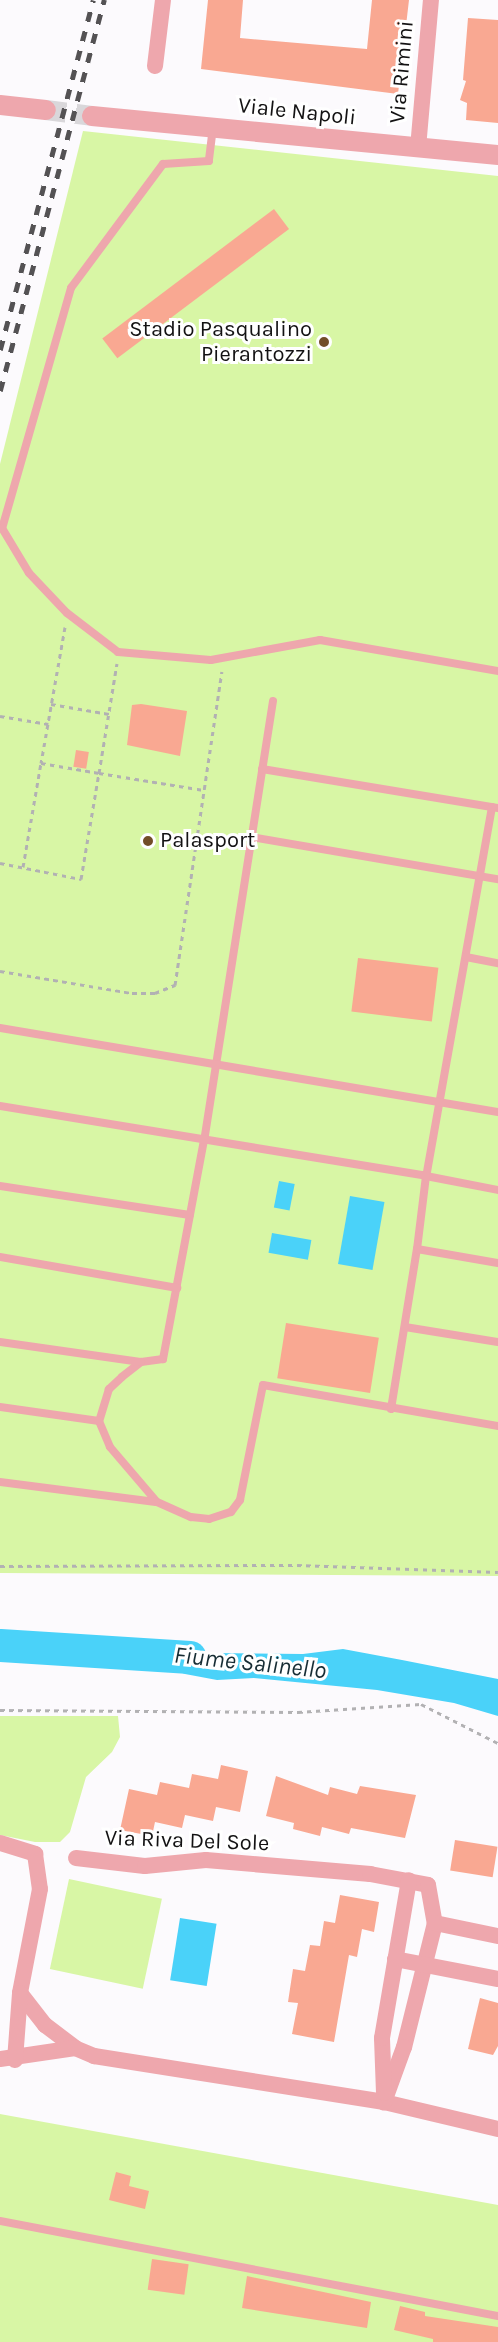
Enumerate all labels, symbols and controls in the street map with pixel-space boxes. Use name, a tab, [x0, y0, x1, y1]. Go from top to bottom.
street label: Via Rimini	[384, 19, 420, 125]
street label: Viale Napoli	[237, 93, 357, 131]
place label: Stadio Pasqualino Pierantozzi	[129, 316, 312, 368]
marker: Stadio Pasqualino Pierantozzi	[317, 335, 331, 349]
place label: Palasport	[160, 828, 255, 854]
marker: Palasport	[141, 834, 155, 848]
water label: Fiume Salinello	[172, 1641, 328, 1685]
street label: Via Riva Del Sole	[104, 1825, 270, 1857]

